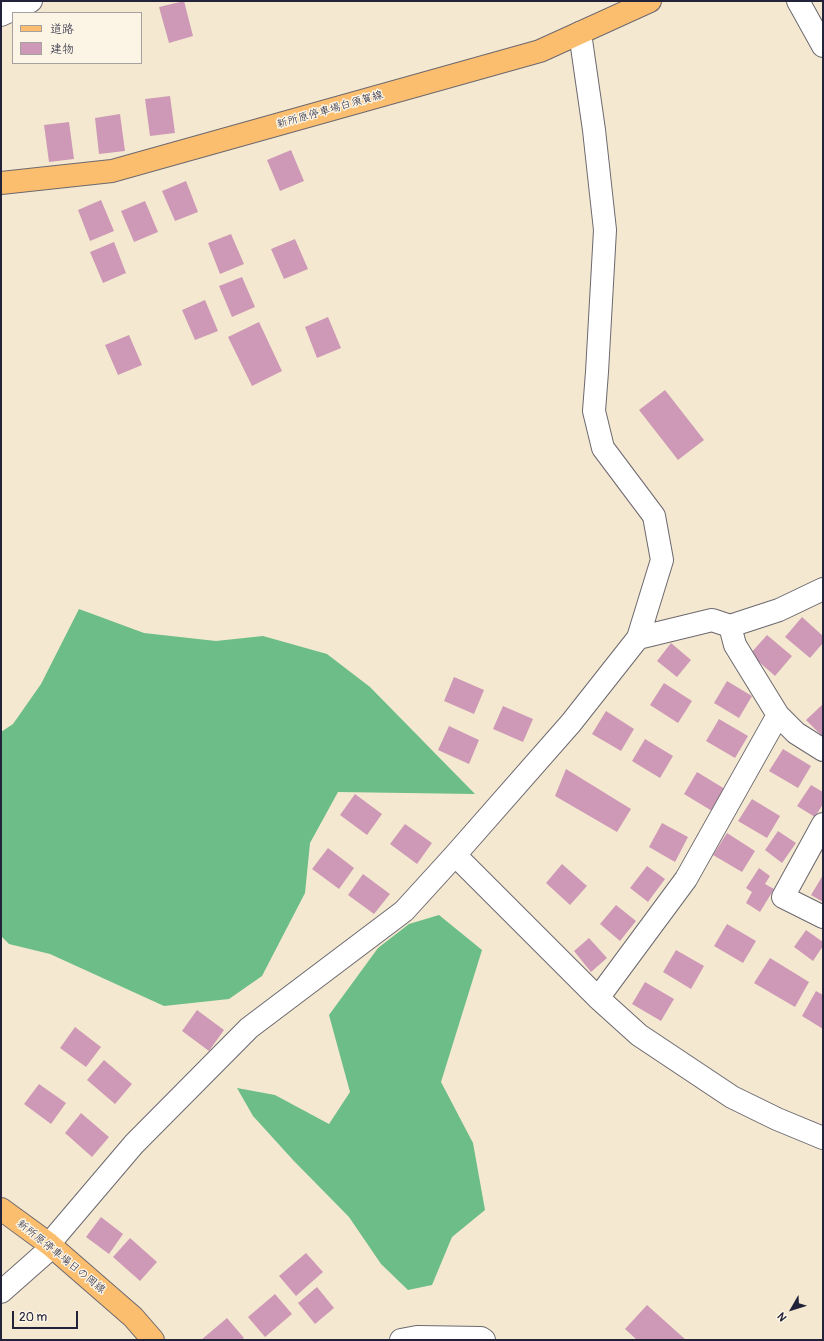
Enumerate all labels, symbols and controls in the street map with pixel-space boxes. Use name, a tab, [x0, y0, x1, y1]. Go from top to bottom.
legend	[12, 12, 142, 64]
text: 道路	[50, 22, 74, 37]
text: 建物	[50, 42, 74, 57]
street label: 新所原停車場白須賀線	[275, 88, 385, 132]
street label: 新所原停車場日の岡線	[14, 1217, 108, 1297]
north arrow	[772, 1289, 812, 1329]
scale bar	[14, 1303, 80, 1329]
text: 20 m	[19, 1310, 47, 1325]
text: N	[775, 1310, 790, 1324]

